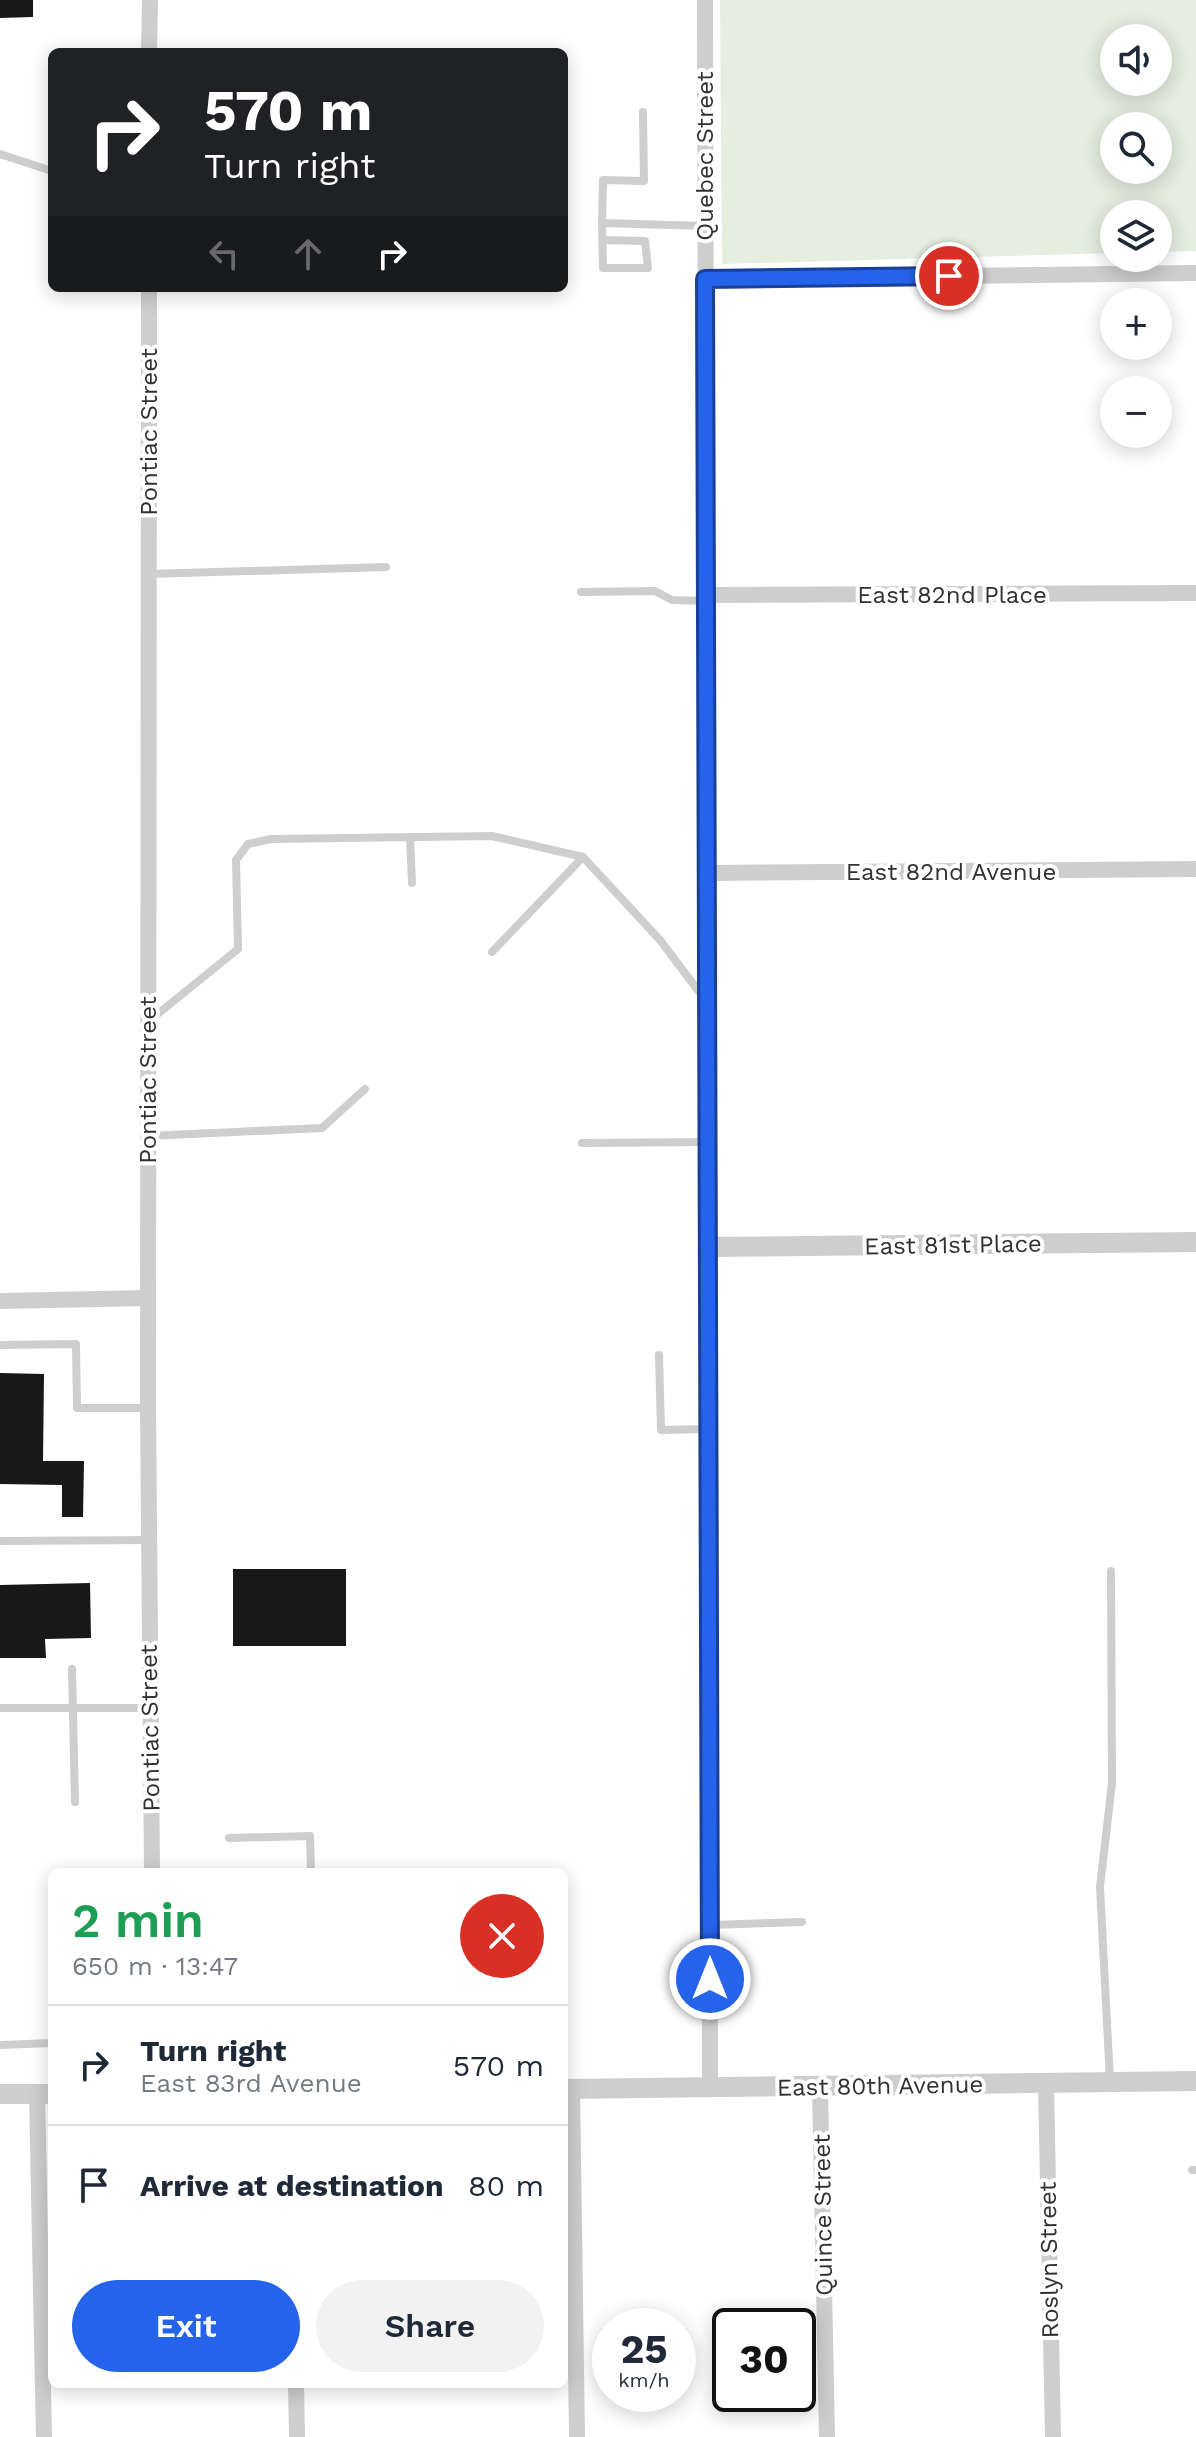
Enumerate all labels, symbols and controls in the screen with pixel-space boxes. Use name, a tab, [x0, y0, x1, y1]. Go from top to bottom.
map controls	[1100, 24, 1172, 448]
button: sound	[1100, 24, 1172, 96]
street label: Quebec Street	[691, 71, 719, 241]
text: 570 m	[204, 78, 372, 144]
icon: right	[72, 80, 176, 184]
button: search	[1100, 112, 1172, 184]
text: Turn right	[204, 145, 375, 187]
button: layers	[1100, 200, 1172, 272]
icon: left	[202, 232, 246, 276]
icon: ahead	[286, 232, 330, 276]
icon: right	[370, 232, 414, 276]
pin	[915, 242, 983, 310]
icon: arrive	[927, 254, 971, 298]
button: +	[1100, 288, 1172, 360]
street label: Pontiac Street	[135, 348, 163, 516]
button: −	[1100, 376, 1172, 448]
street label: East 82nd Place	[857, 581, 1047, 609]
street label: East 82nd Avenue	[846, 858, 1056, 886]
street label: Pontiac Street	[134, 996, 162, 1164]
street label: East 81st Place	[864, 1229, 1042, 1261]
street label: Pontiac Street	[135, 1644, 165, 1812]
text: 2 min	[72, 1892, 204, 1949]
button: close	[460, 1894, 544, 1978]
position arrow	[668, 1937, 752, 2021]
text: 650 m · 13:47	[72, 1951, 238, 1981]
text: Turn right	[140, 2033, 286, 2068]
icon: right	[72, 2043, 116, 2087]
text: 570 m	[453, 2048, 544, 2083]
text: East 83rd Avenue	[140, 2068, 362, 2098]
street label: East 80th Avenue	[777, 2070, 983, 2102]
street label: Quince Street	[808, 2134, 838, 2296]
icon: arrive	[72, 2163, 116, 2207]
text: Arrive at destination	[140, 2168, 444, 2203]
text: 80 m	[468, 2168, 544, 2203]
street label: Roslyn Street	[1034, 2181, 1064, 2339]
button: Exit	[72, 2280, 300, 2372]
button: Share	[316, 2280, 544, 2372]
speed limit sign: 30	[712, 2308, 816, 2412]
text: 25	[620, 2326, 668, 2373]
text: km/h	[618, 2368, 670, 2392]

